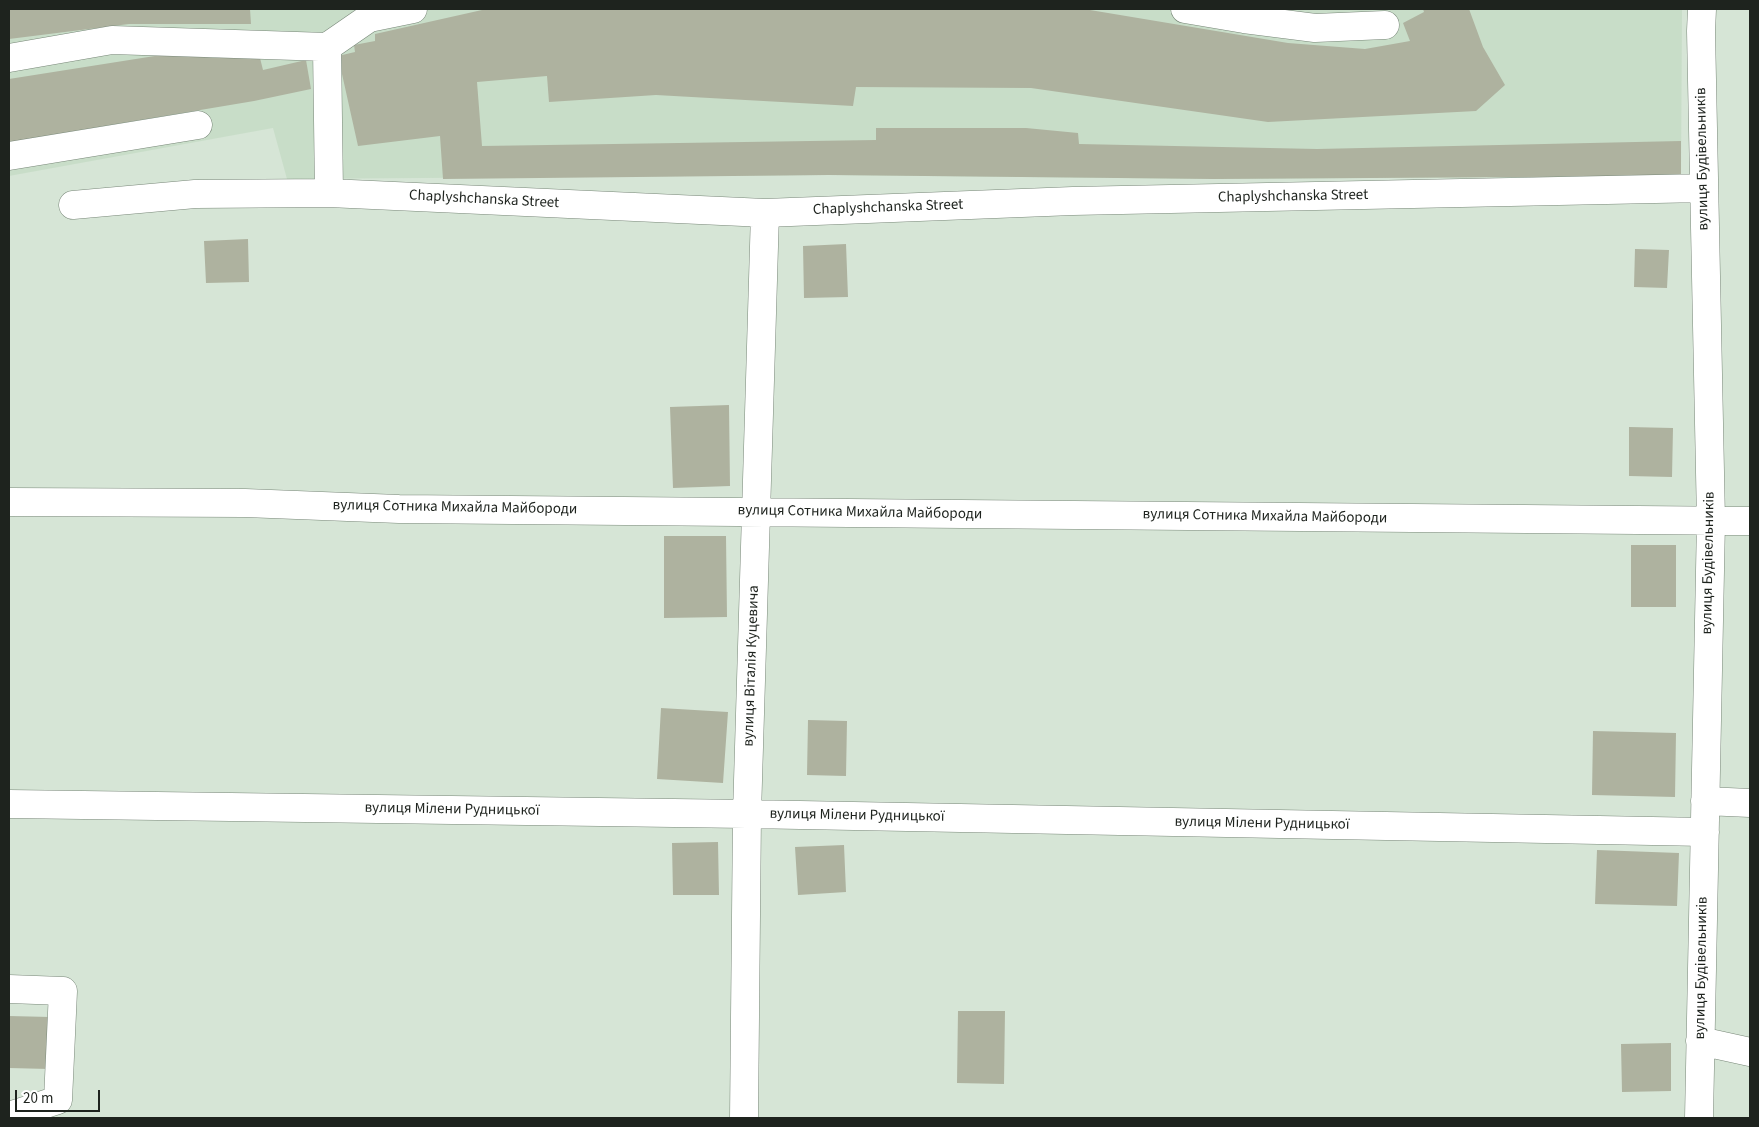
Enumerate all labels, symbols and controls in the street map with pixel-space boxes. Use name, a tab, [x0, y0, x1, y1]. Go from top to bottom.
street label: вулиця Будівельників	[1693, 87, 1713, 231]
street label: Chaplyshchanska Street	[408, 187, 560, 213]
street label: Chaplyshchanska Street	[1218, 187, 1368, 207]
street label: Chaplyshchanska Street	[813, 196, 963, 220]
street label: вулиця Будівельників	[1699, 491, 1719, 635]
street label: вулиця Сотника Михайла Майбороди	[333, 497, 577, 519]
street label: вулиця Сотника Михайла Майбороди	[738, 502, 982, 524]
street label: вулиця Сотника Михайла Майбороди	[1143, 506, 1387, 528]
street label: вулиця Віталія Куцевича	[740, 585, 764, 747]
street label: вулиця Мілени Рудницької	[364, 799, 540, 821]
street label: вулиця Мілени Рудницької	[769, 805, 945, 827]
street label: вулиця Мілени Рудницької	[1174, 813, 1350, 835]
street label: вулиця Будівельників	[1692, 896, 1712, 1040]
scale bar	[18, 1080, 102, 1112]
text: 20 m	[23, 1088, 53, 1109]

